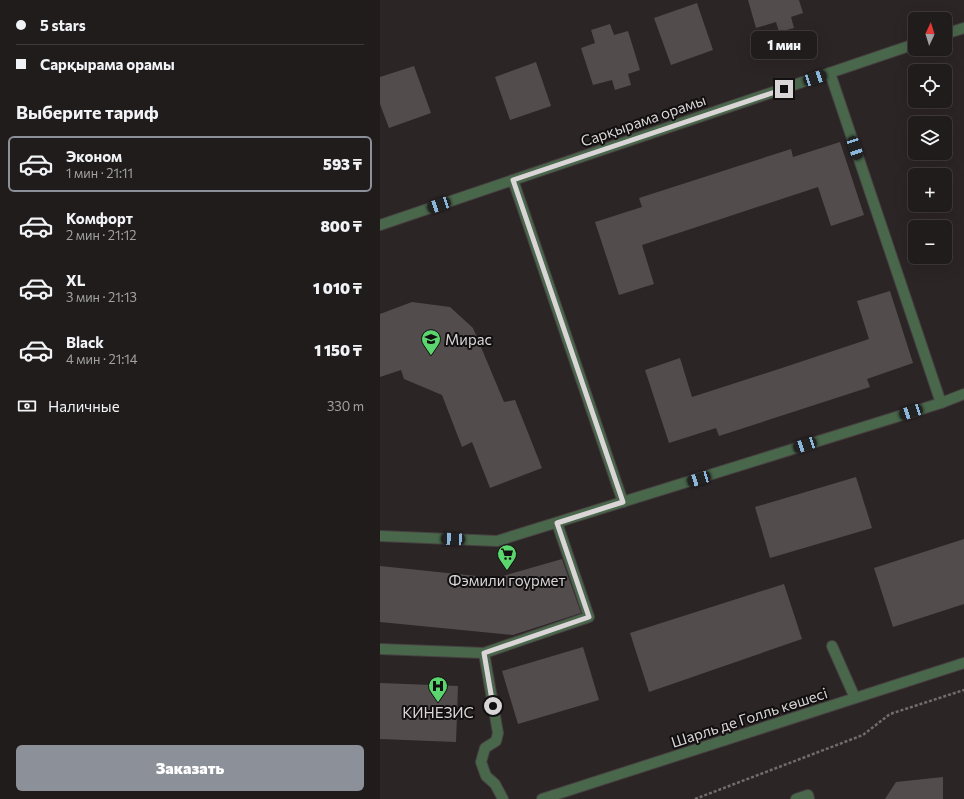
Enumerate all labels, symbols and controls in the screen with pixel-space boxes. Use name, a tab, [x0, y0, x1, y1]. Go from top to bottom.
north arrow	[908, 12, 952, 56]
map controls	[908, 12, 952, 264]
text: 5 stars	[40, 16, 86, 34]
callout: 1 мин	[751, 31, 817, 59]
text: 1 мин	[767, 37, 801, 53]
text: Сарқырама орамы	[40, 55, 175, 73]
button: locate	[908, 64, 952, 108]
car	[802, 69, 828, 87]
route end	[775, 80, 793, 98]
street label: Сарқырама орамы	[578, 90, 708, 150]
text: Выберите тариф	[16, 101, 159, 123]
button: layers	[908, 116, 952, 160]
car	[846, 135, 864, 161]
icon: car	[18, 146, 54, 182]
text: Эконом	[66, 147, 122, 165]
text: 593 ₸	[323, 155, 362, 173]
text: 1 мин · 21:11	[66, 165, 133, 181]
button: +	[908, 168, 952, 212]
car	[426, 195, 452, 215]
icon: car	[18, 208, 54, 244]
text: Комфорт	[66, 209, 133, 227]
text: 800 ₸	[320, 217, 362, 235]
button: −	[908, 220, 952, 264]
text: 2 мин · 21:12	[66, 227, 136, 243]
icon: car	[18, 270, 54, 306]
text: XL	[66, 271, 85, 289]
text: 1 010 ₸	[313, 279, 362, 297]
text: 3 мин · 21:13	[66, 289, 137, 305]
school or university icon: Мирас	[420, 328, 442, 356]
place label: Мирас	[445, 330, 492, 348]
icon: car	[18, 332, 54, 368]
text: Black	[66, 333, 104, 351]
text: 1 150 ₸	[314, 341, 362, 359]
text: 4 мин · 21:14	[66, 351, 138, 367]
icon: cash	[16, 395, 38, 417]
text: Наличные	[48, 397, 120, 415]
text: 330 m	[327, 398, 364, 414]
car	[898, 403, 924, 421]
car	[792, 436, 818, 454]
car	[686, 470, 712, 488]
car	[441, 532, 465, 546]
supermarket icon: Фэмили гоурмет	[496, 543, 518, 571]
place label: Фэмили гоурмет	[448, 571, 566, 589]
hospital icon: КИНЕЗИС	[427, 675, 449, 703]
street label: Шарль де Голль көшесі	[669, 683, 829, 751]
route start	[484, 697, 502, 715]
place label: КИНЕЗИС	[402, 703, 474, 721]
button: Заказать	[16, 745, 364, 791]

